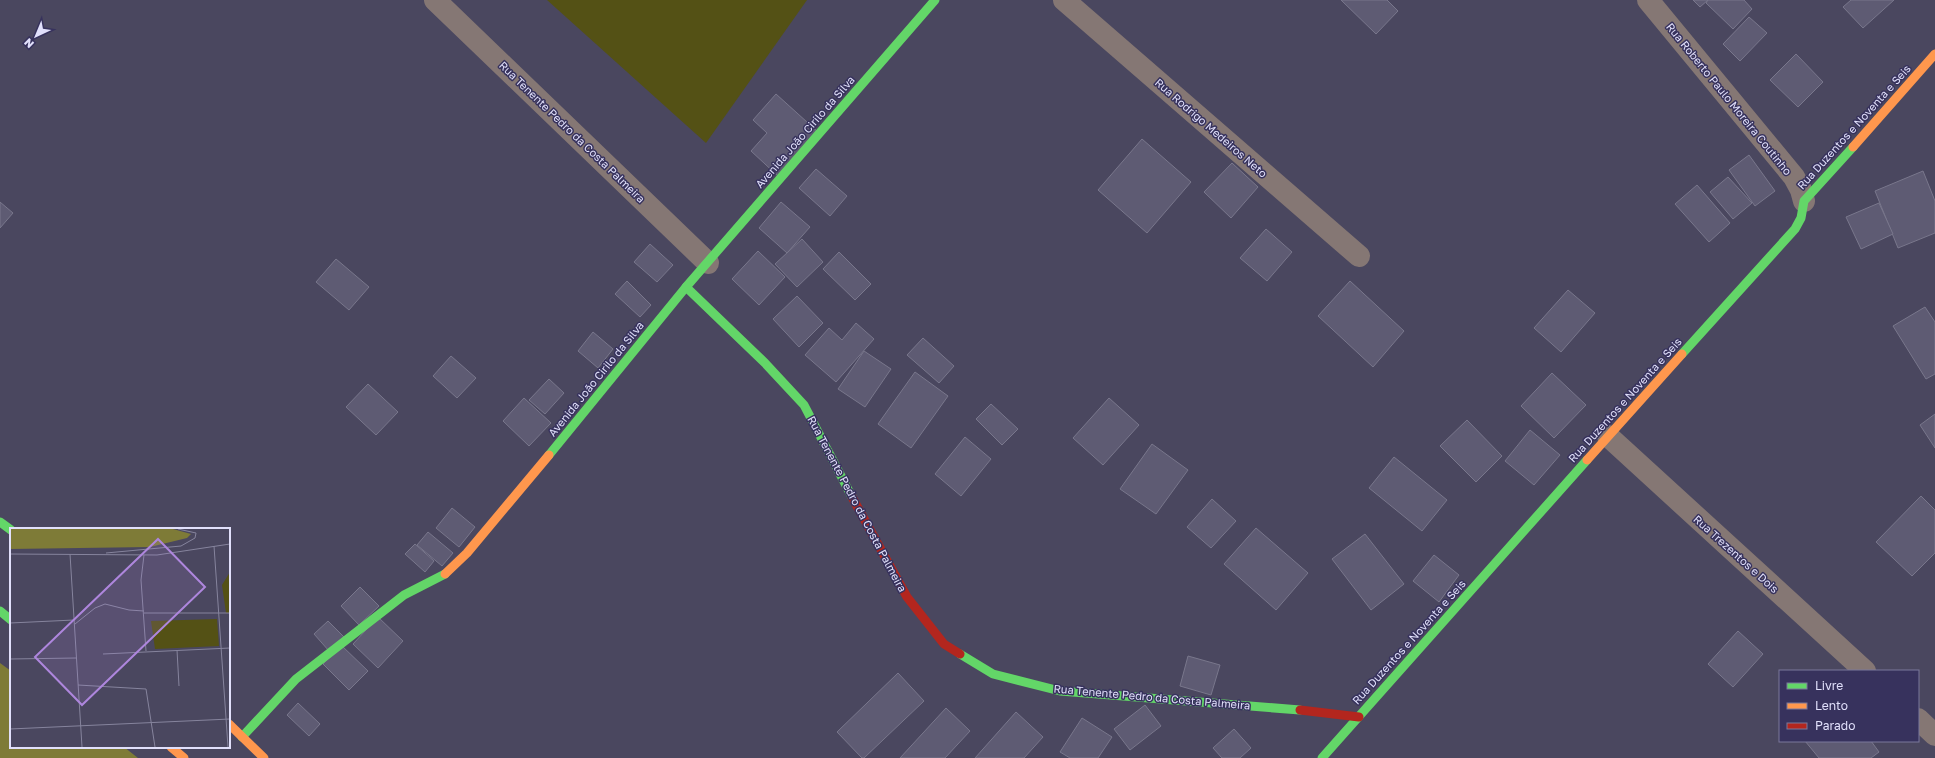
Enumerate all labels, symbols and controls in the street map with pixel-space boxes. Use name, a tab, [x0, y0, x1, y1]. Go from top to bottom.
north arrow	[16, 16, 56, 56]
street label: Rua Roberto Paulo Moreira Coutinho	[1664, 20, 1795, 178]
text: N	[21, 36, 36, 51]
street label: Rua Tenente Pedro da Costa Palmeira	[497, 58, 648, 205]
street label: Rua Duzentos e Noventa e Seis	[1794, 62, 1913, 192]
street label: Avenida João Cirilo da Silva	[752, 73, 857, 190]
street label: Rua Rodrigo Medeiros Neto	[1153, 75, 1270, 180]
street label: Avenida João Cirilo da Silva	[545, 319, 646, 439]
street label: Rua Duzentos e Noventa e Seis	[1565, 335, 1684, 465]
street label: Rua Tenente Pedro da Costa Palmeira	[805, 414, 910, 594]
street label: Rua Trezentos e Dois	[1691, 512, 1782, 595]
inset map	[10, 528, 230, 748]
street label: Rua Duzentos e Noventa e Seis	[1349, 577, 1468, 707]
legend	[1779, 670, 1919, 742]
text: Livre	[1815, 678, 1843, 693]
street label: Rua Tenente Pedro da Costa Palmeira	[1053, 681, 1251, 712]
text: Lento	[1815, 698, 1848, 713]
text: Parado	[1815, 718, 1855, 733]

